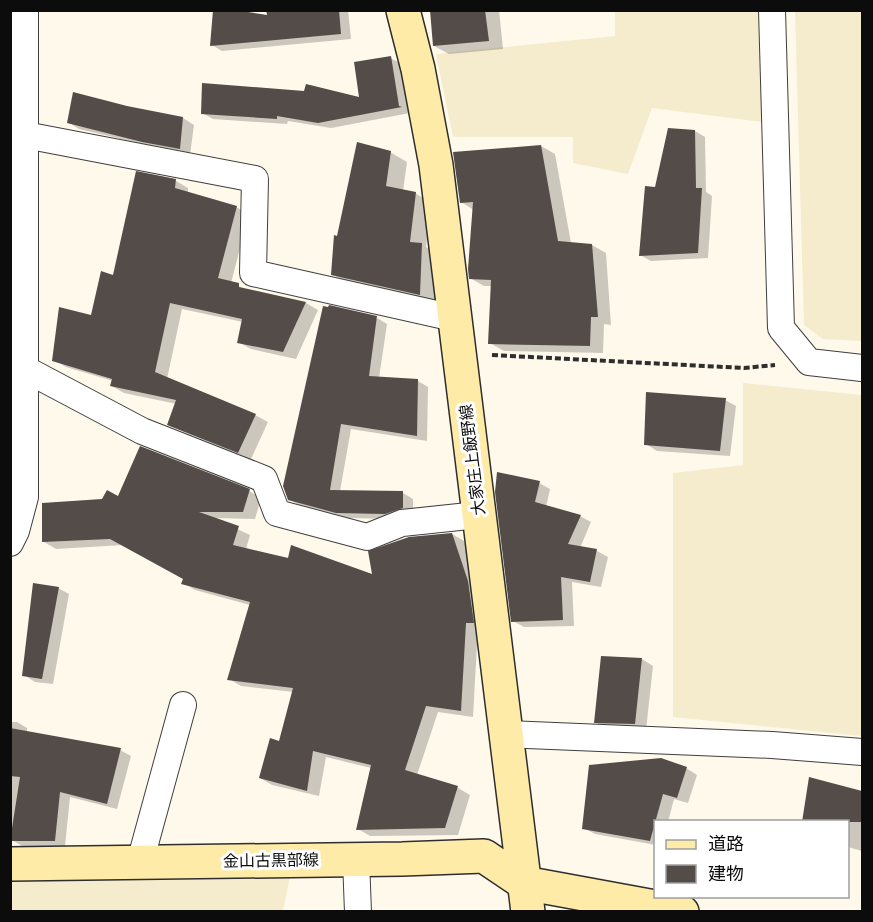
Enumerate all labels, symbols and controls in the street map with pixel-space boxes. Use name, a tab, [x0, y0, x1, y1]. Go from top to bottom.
street label: 大家庄上飯野線	[454, 403, 490, 517]
legend	[654, 820, 849, 898]
text: 道路	[708, 831, 744, 855]
street label: 金山古黒部線	[223, 848, 319, 872]
text: 建物	[708, 861, 744, 885]

